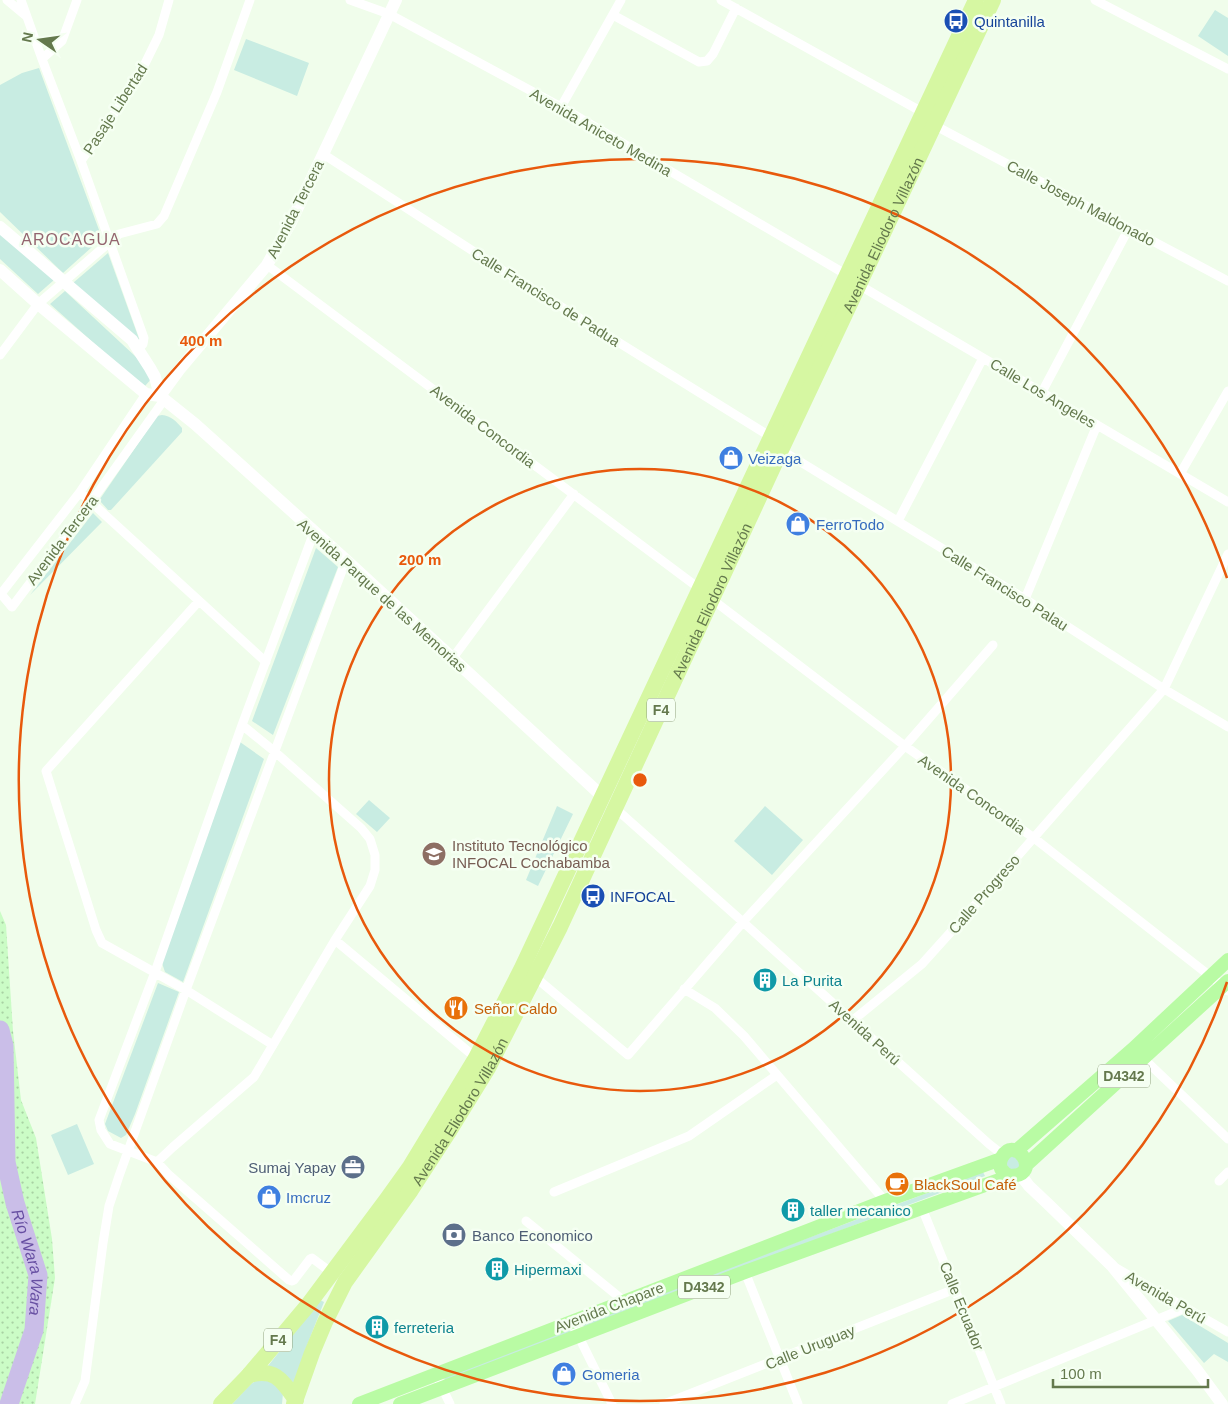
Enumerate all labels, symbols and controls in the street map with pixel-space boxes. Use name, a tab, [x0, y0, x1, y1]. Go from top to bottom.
bus stop icon: Quintanilla	[943, 8, 969, 34]
place label: Quintanilla	[974, 13, 1046, 30]
north arrow	[15, 15, 65, 65]
text: N	[18, 30, 36, 44]
street label: Pasaje Libertad	[79, 61, 151, 157]
street label: Avenida Aniceto Medina	[527, 84, 675, 180]
street label: Avenida Eliodoro Villazón	[839, 154, 926, 315]
street label: Avenida Tercera	[263, 157, 327, 261]
street label: Calle Joseph Maldonado	[1004, 157, 1158, 249]
district label: AROCAGUA	[21, 231, 121, 248]
street label: Calle Francisco de Padua	[469, 244, 624, 350]
text: 400 m	[180, 332, 222, 349]
street label: Calle Los Angeles	[987, 355, 1099, 431]
street label: Avenida Concordia	[427, 381, 539, 471]
shop icon: Veizaga	[718, 445, 744, 471]
place label: Veizaga	[748, 450, 802, 467]
street label: Avenida Tercera	[23, 491, 102, 588]
shop icon: FerroTodo	[785, 511, 811, 537]
street label: Avenida Parque de las Memorias	[294, 515, 470, 675]
place label: FerroTodo	[816, 516, 884, 533]
street label: Avenida Eliodoro Villazón	[668, 520, 755, 681]
street label: Calle Francisco Palau	[939, 542, 1071, 634]
text: 200 m	[399, 551, 441, 568]
road number: F4	[647, 698, 675, 722]
street label: Avenida Concordia	[915, 751, 1029, 838]
centre of rings	[631, 771, 649, 789]
place label: Instituto Tecnológico INFOCAL Cochabamba	[452, 837, 611, 871]
school or university icon: Instituto Tecnológico INFOCAL Cochabamba	[421, 841, 447, 867]
street label: Calle Progreso	[945, 851, 1023, 937]
bus stop icon: INFOCAL	[580, 883, 606, 909]
place label: INFOCAL	[610, 888, 675, 905]
building icon: La Purita	[752, 967, 778, 993]
place label: La Purita	[782, 972, 843, 989]
restaurant icon: Señor Caldo	[443, 995, 469, 1021]
street label: Avenida Perú	[826, 996, 904, 1068]
place label: Señor Caldo	[474, 1000, 557, 1017]
street label: Avenida Eliodoro Villazón	[408, 1035, 511, 1188]
road number: D4342	[1098, 1064, 1150, 1088]
office icon: Sumaj Yapay	[340, 1154, 366, 1180]
place label: Sumaj Yapay	[248, 1159, 336, 1176]
cafe icon: BlackSoul Café	[884, 1171, 910, 1197]
place label: BlackSoul Café	[914, 1176, 1017, 1193]
shop icon: Imcruz	[256, 1184, 282, 1210]
place label: Imcruz	[286, 1189, 331, 1206]
building icon: taller mecanico	[780, 1197, 806, 1223]
place label: taller mecanico	[810, 1202, 911, 1219]
water label: Río Wara Wara	[9, 1207, 47, 1316]
bank icon: Banco Economico	[441, 1222, 467, 1248]
place label: Banco Economico	[472, 1227, 593, 1244]
building icon: Hipermaxi	[484, 1256, 510, 1282]
street label: Calle Ecuador	[936, 1259, 988, 1353]
place label: Hipermaxi	[514, 1261, 582, 1278]
street label: Avenida Perú	[1123, 1267, 1209, 1327]
road number: D4342	[678, 1275, 730, 1298]
street label: Avenida Chapare	[552, 1278, 666, 1336]
building icon: ferreteria	[364, 1314, 390, 1340]
place label: ferreteria	[394, 1319, 455, 1336]
street label: Calle Uruguay	[763, 1321, 858, 1373]
road number: F4	[264, 1328, 292, 1352]
scale bar	[1053, 1356, 1208, 1388]
shop icon: Gomeria	[551, 1361, 577, 1387]
text: 100 m	[1060, 1365, 1102, 1382]
place label: Gomeria	[582, 1366, 640, 1383]

